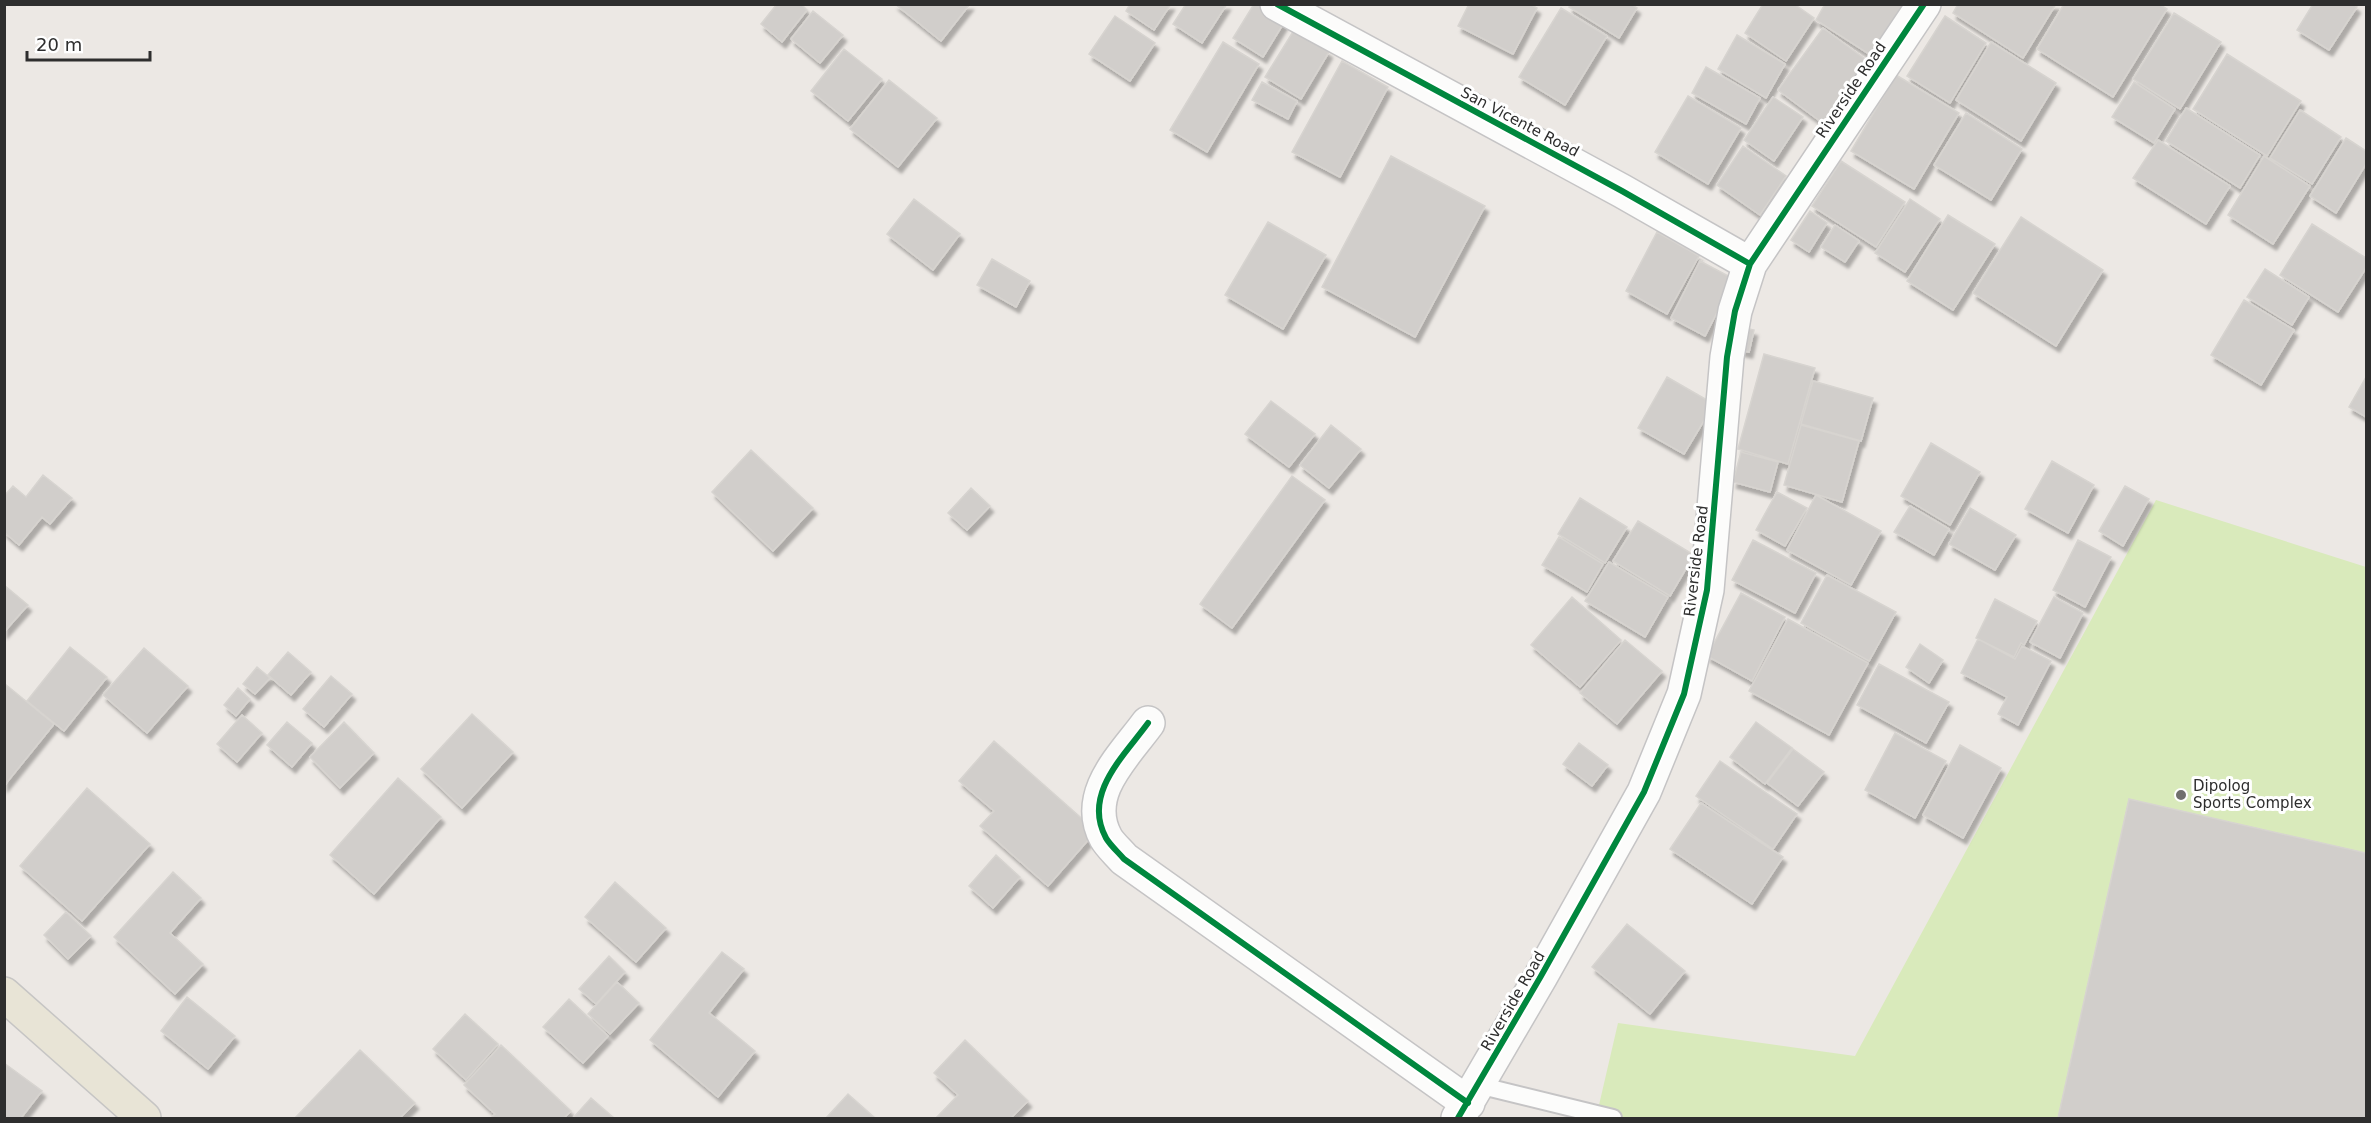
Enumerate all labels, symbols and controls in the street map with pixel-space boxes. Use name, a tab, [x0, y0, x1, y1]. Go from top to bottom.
scale bar	[27, 24, 150, 62]
text: 20 m	[36, 34, 82, 55]
street label: Riverside Road	[1812, 39, 1890, 141]
street label: San Vicente Road	[1458, 83, 1582, 161]
street label: Riverside Road	[1680, 504, 1712, 618]
place label: Dipolog Sports Complex	[2193, 777, 2312, 812]
marker: Dipolog Sports Complex	[2174, 788, 2188, 802]
street label: Riverside Road	[1477, 948, 1549, 1054]

